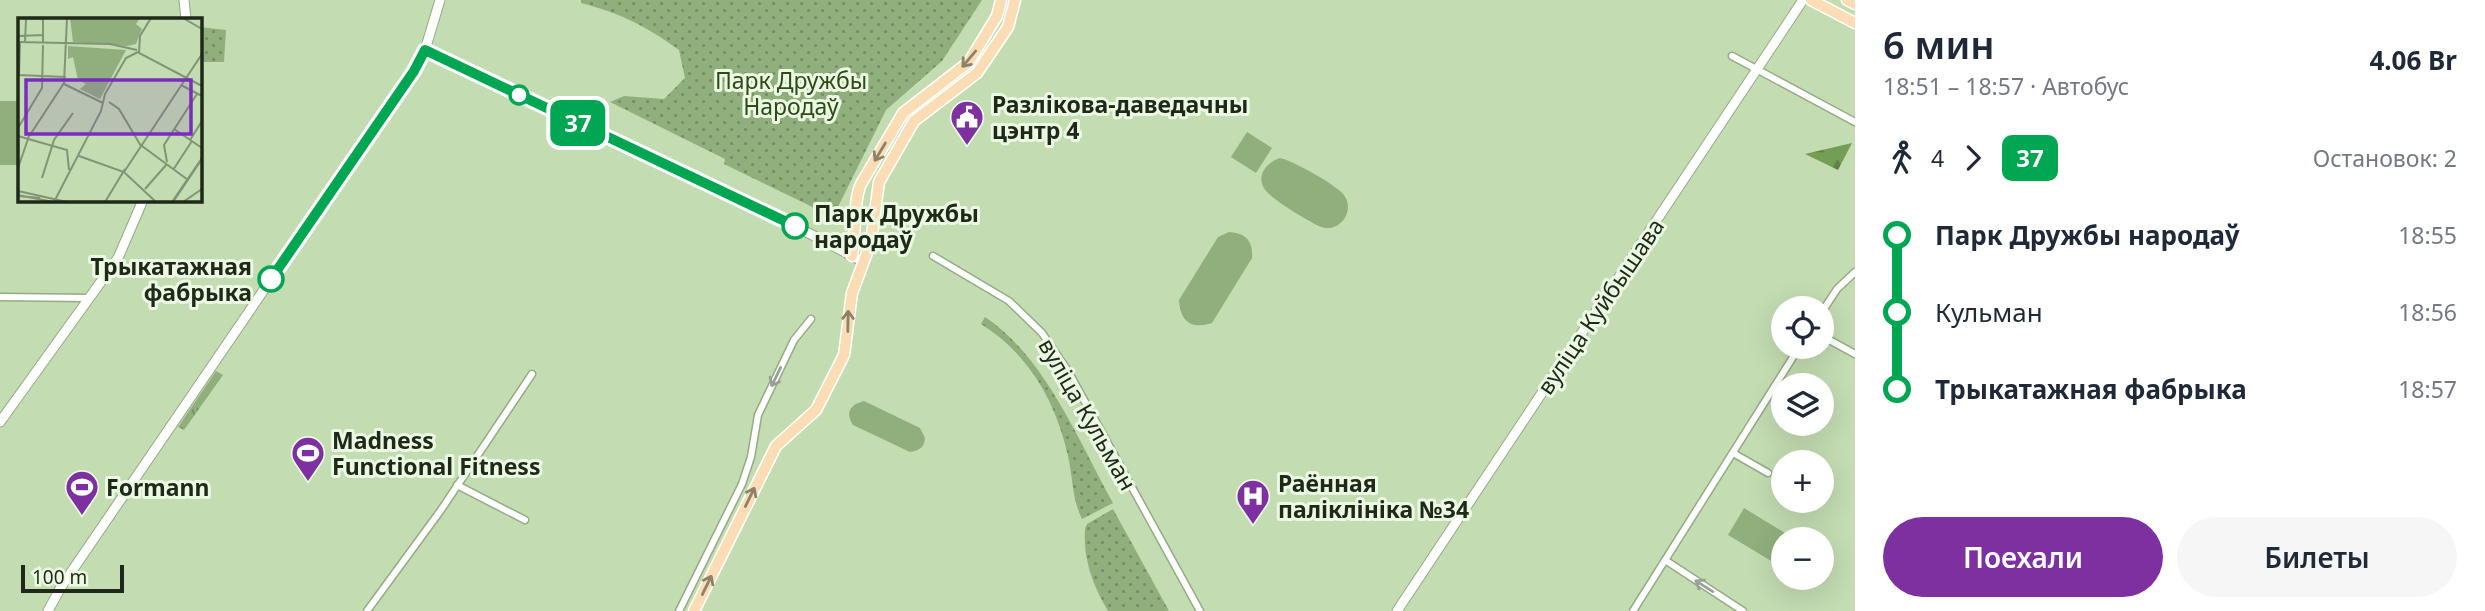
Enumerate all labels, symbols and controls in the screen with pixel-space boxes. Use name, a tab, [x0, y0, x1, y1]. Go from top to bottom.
inset map	[18, 18, 201, 201]
text: 6 мин	[1883, 18, 1995, 70]
text: 4.06 Br	[2369, 42, 2457, 78]
one-way arrow	[961, 50, 977, 68]
park label: Парк Дружбы Народаў	[715, 64, 867, 122]
text: 18:51 – 18:57 · Автобус	[1883, 70, 2129, 102]
unlabelled marker	[509, 85, 529, 105]
place label: Разлікова-даведачны цэнтр 4	[992, 88, 1249, 146]
public building icon: Разлікова-даведачны цэнтр 4	[948, 98, 986, 147]
line badge: 37	[546, 100, 610, 146]
text: 37	[564, 106, 592, 139]
icon: walk	[1883, 139, 1921, 177]
icon: forward	[1954, 139, 1992, 177]
one-way arrow	[873, 141, 886, 162]
text: 37	[2016, 141, 2044, 174]
text: 4	[1931, 142, 1944, 174]
text: Остановок: 2	[2313, 142, 2457, 174]
place label: Парк Дружбы народаў	[814, 197, 979, 255]
street label: вуліца Куйбышава	[1529, 212, 1671, 400]
marker: Парк Дружбы народаў	[782, 213, 808, 239]
text: Парк Дружбы народаў	[1935, 217, 2240, 253]
text: 18:55	[2398, 219, 2457, 251]
place label: Трыкатажная фабрыка	[90, 250, 252, 308]
marker: Трыкатажная фабрыка	[258, 266, 284, 292]
text: Кульман	[1935, 294, 2043, 330]
map controls	[1771, 296, 1834, 590]
button: locate	[1771, 296, 1834, 359]
text: 18:56	[2398, 296, 2457, 328]
one-way arrow	[842, 310, 855, 333]
street label: вуліца Кульман	[1031, 332, 1145, 496]
one-way arrow	[769, 366, 783, 387]
text: Трыкатажная фабрыка	[1935, 371, 2247, 407]
button: layers	[1771, 373, 1834, 436]
text: 18:57	[2398, 373, 2457, 405]
place label: Madness Functional Fitness	[332, 424, 540, 482]
sports icon: Madness Functional Fitness	[289, 434, 327, 483]
button: +	[1771, 450, 1834, 513]
place label: Раённая паліклініка №34	[1278, 467, 1469, 525]
sports icon: Formann	[63, 468, 101, 517]
place label: Formann	[106, 471, 209, 503]
hospital icon: Раённая паліклініка №34	[1234, 477, 1272, 526]
one-way arrow	[744, 487, 758, 508]
button: Поехали	[1883, 517, 2163, 597]
button: Билеты	[2177, 517, 2457, 597]
button: −	[1771, 527, 1834, 590]
scale bar	[21, 562, 124, 594]
text: 100 m	[32, 564, 87, 590]
one-way arrow	[701, 575, 715, 596]
one-way arrow	[1694, 578, 1714, 592]

